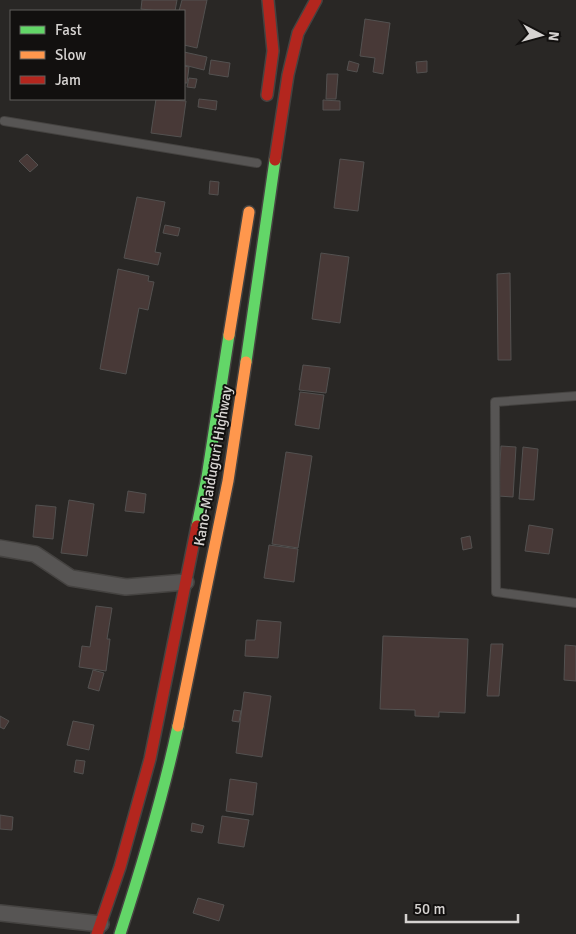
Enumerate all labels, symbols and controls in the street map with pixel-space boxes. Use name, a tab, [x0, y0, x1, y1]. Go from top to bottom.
legend	[10, 10, 185, 100]
north arrow	[516, 10, 566, 60]
text: Fast	[55, 21, 82, 39]
text: N	[544, 31, 562, 42]
text: Slow	[55, 46, 86, 64]
text: Jam	[55, 71, 81, 89]
street label: Kano-Maiduguri Highway	[190, 385, 236, 547]
scale bar	[406, 892, 518, 924]
text: 50 m	[414, 900, 445, 918]

